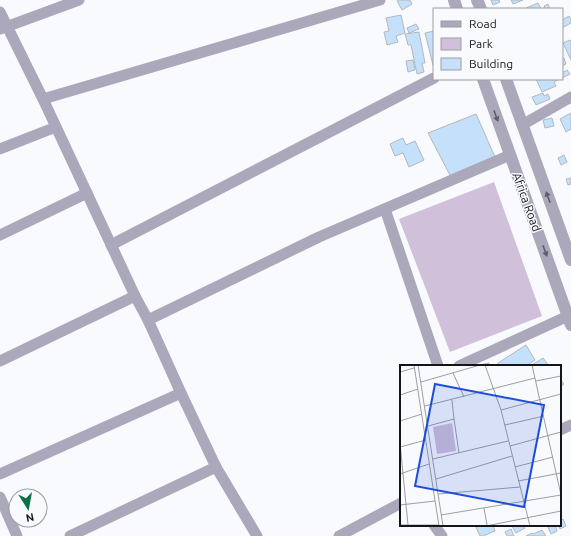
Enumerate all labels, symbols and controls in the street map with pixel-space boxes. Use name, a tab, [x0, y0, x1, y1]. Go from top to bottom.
legend	[433, 8, 563, 80]
text: Road	[469, 17, 497, 30]
text: Park	[469, 37, 493, 50]
text: Building	[469, 57, 513, 70]
one-way arrow	[493, 110, 499, 122]
street label: Africa Road	[510, 171, 544, 233]
one-way arrow	[545, 190, 551, 202]
one-way arrow	[542, 246, 548, 258]
inset map	[400, 365, 561, 526]
north arrow	[8, 488, 48, 528]
text: N	[25, 511, 35, 524]

